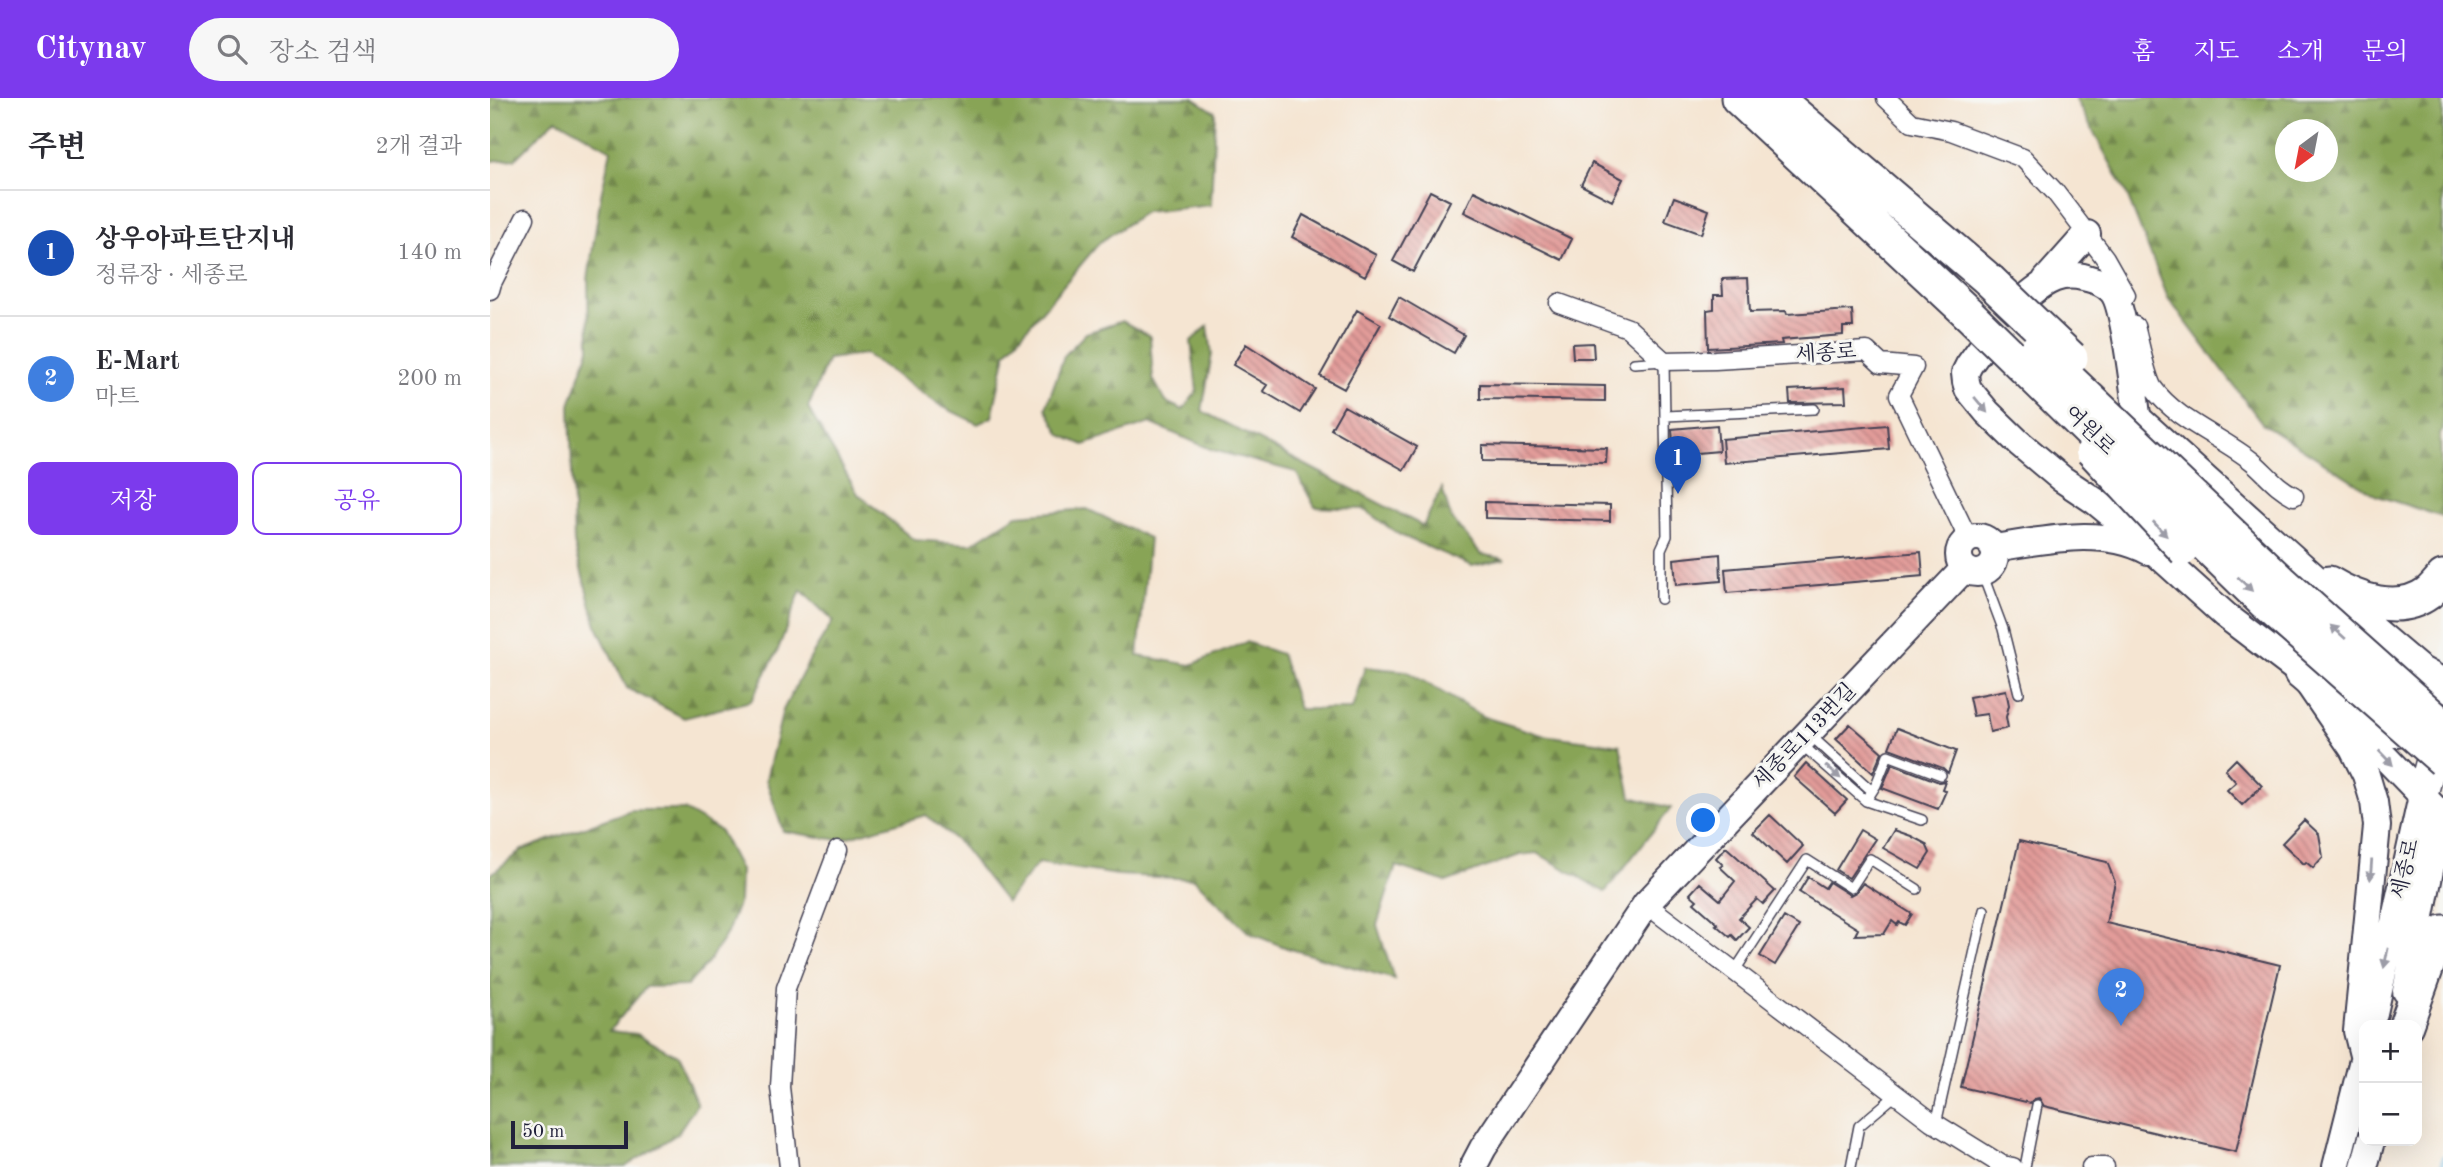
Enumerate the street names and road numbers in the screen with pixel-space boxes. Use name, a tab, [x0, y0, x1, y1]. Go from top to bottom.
street label: 세종로	[1795, 339, 1857, 367]
street label: 여원로	[2060, 401, 2120, 460]
street label: 세종로113번길	[1748, 679, 1860, 794]
street label: 세종로	[2387, 837, 2423, 901]

